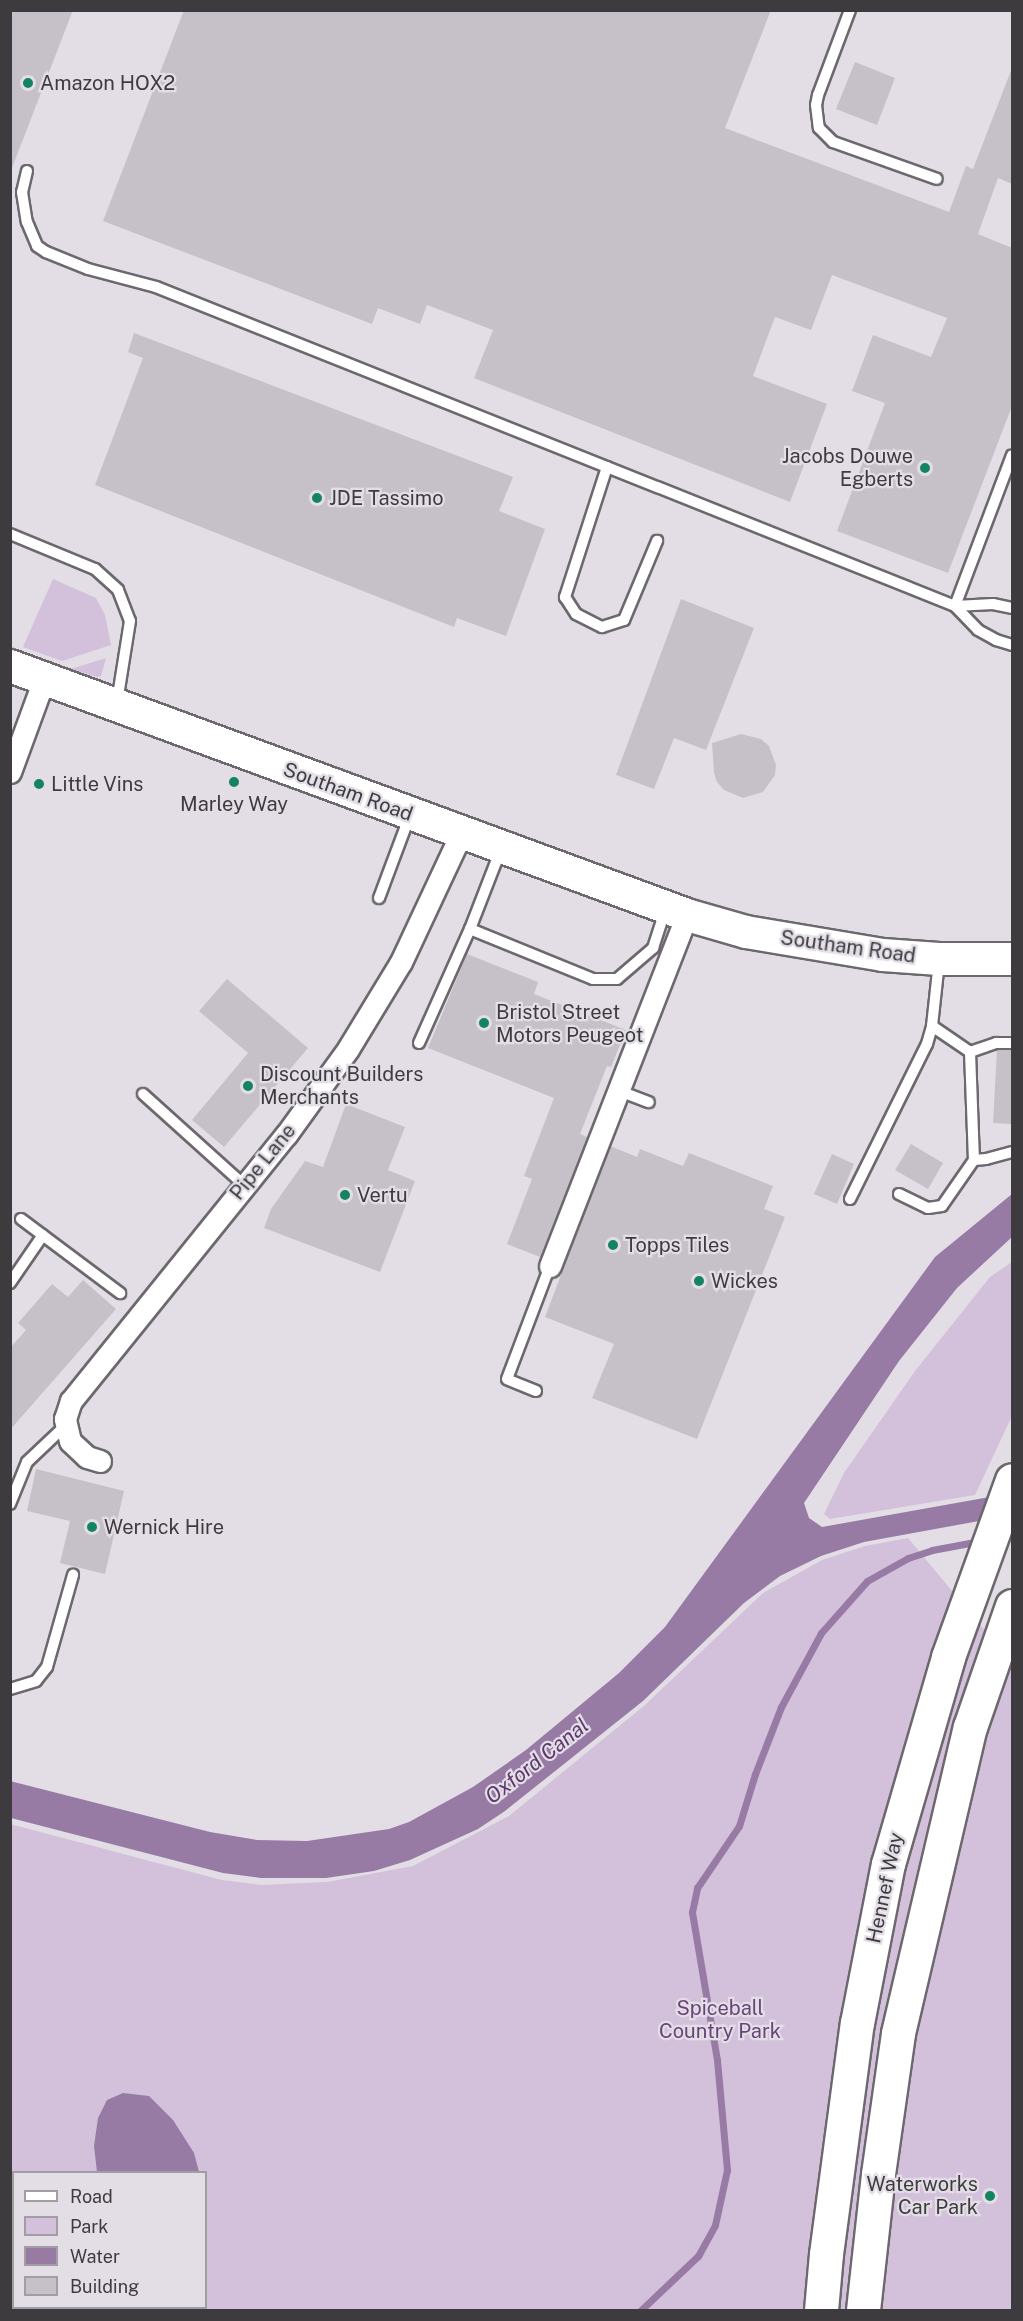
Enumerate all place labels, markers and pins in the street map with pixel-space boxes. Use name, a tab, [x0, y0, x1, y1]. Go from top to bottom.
place label: Amazon HOX2	[40, 71, 175, 95]
marker: Amazon HOX2	[21, 76, 35, 90]
place label: Jacobs Douwe Egberts	[782, 444, 913, 491]
marker: Jacobs Douwe Egberts	[918, 461, 932, 475]
place label: JDE Tassimo	[329, 486, 443, 510]
marker: JDE Tassimo	[310, 491, 324, 505]
place label: Little Vins	[51, 772, 144, 796]
marker: Marley Way	[227, 775, 241, 789]
marker: Little Vins	[32, 777, 46, 791]
place label: Marley Way	[180, 792, 288, 816]
place label: Bristol Street Motors Peugeot	[496, 1000, 643, 1047]
marker: Bristol Street Motors Peugeot	[477, 1016, 491, 1030]
place label: Discount Builders Merchants	[260, 1062, 423, 1109]
marker: Discount Builders Merchants	[241, 1079, 255, 1093]
place label: Vertu	[357, 1183, 408, 1207]
marker: Vertu	[338, 1188, 352, 1202]
place label: Topps Tiles	[625, 1233, 729, 1257]
marker: Topps Tiles	[606, 1238, 620, 1252]
place label: Wickes	[711, 1269, 778, 1293]
marker: Wickes	[692, 1274, 706, 1288]
place label: Wernick Hire	[104, 1515, 224, 1539]
marker: Wernick Hire	[85, 1520, 99, 1534]
place label: Waterworks Car Park	[867, 2172, 978, 2219]
marker: Waterworks Car Park	[983, 2189, 997, 2203]

